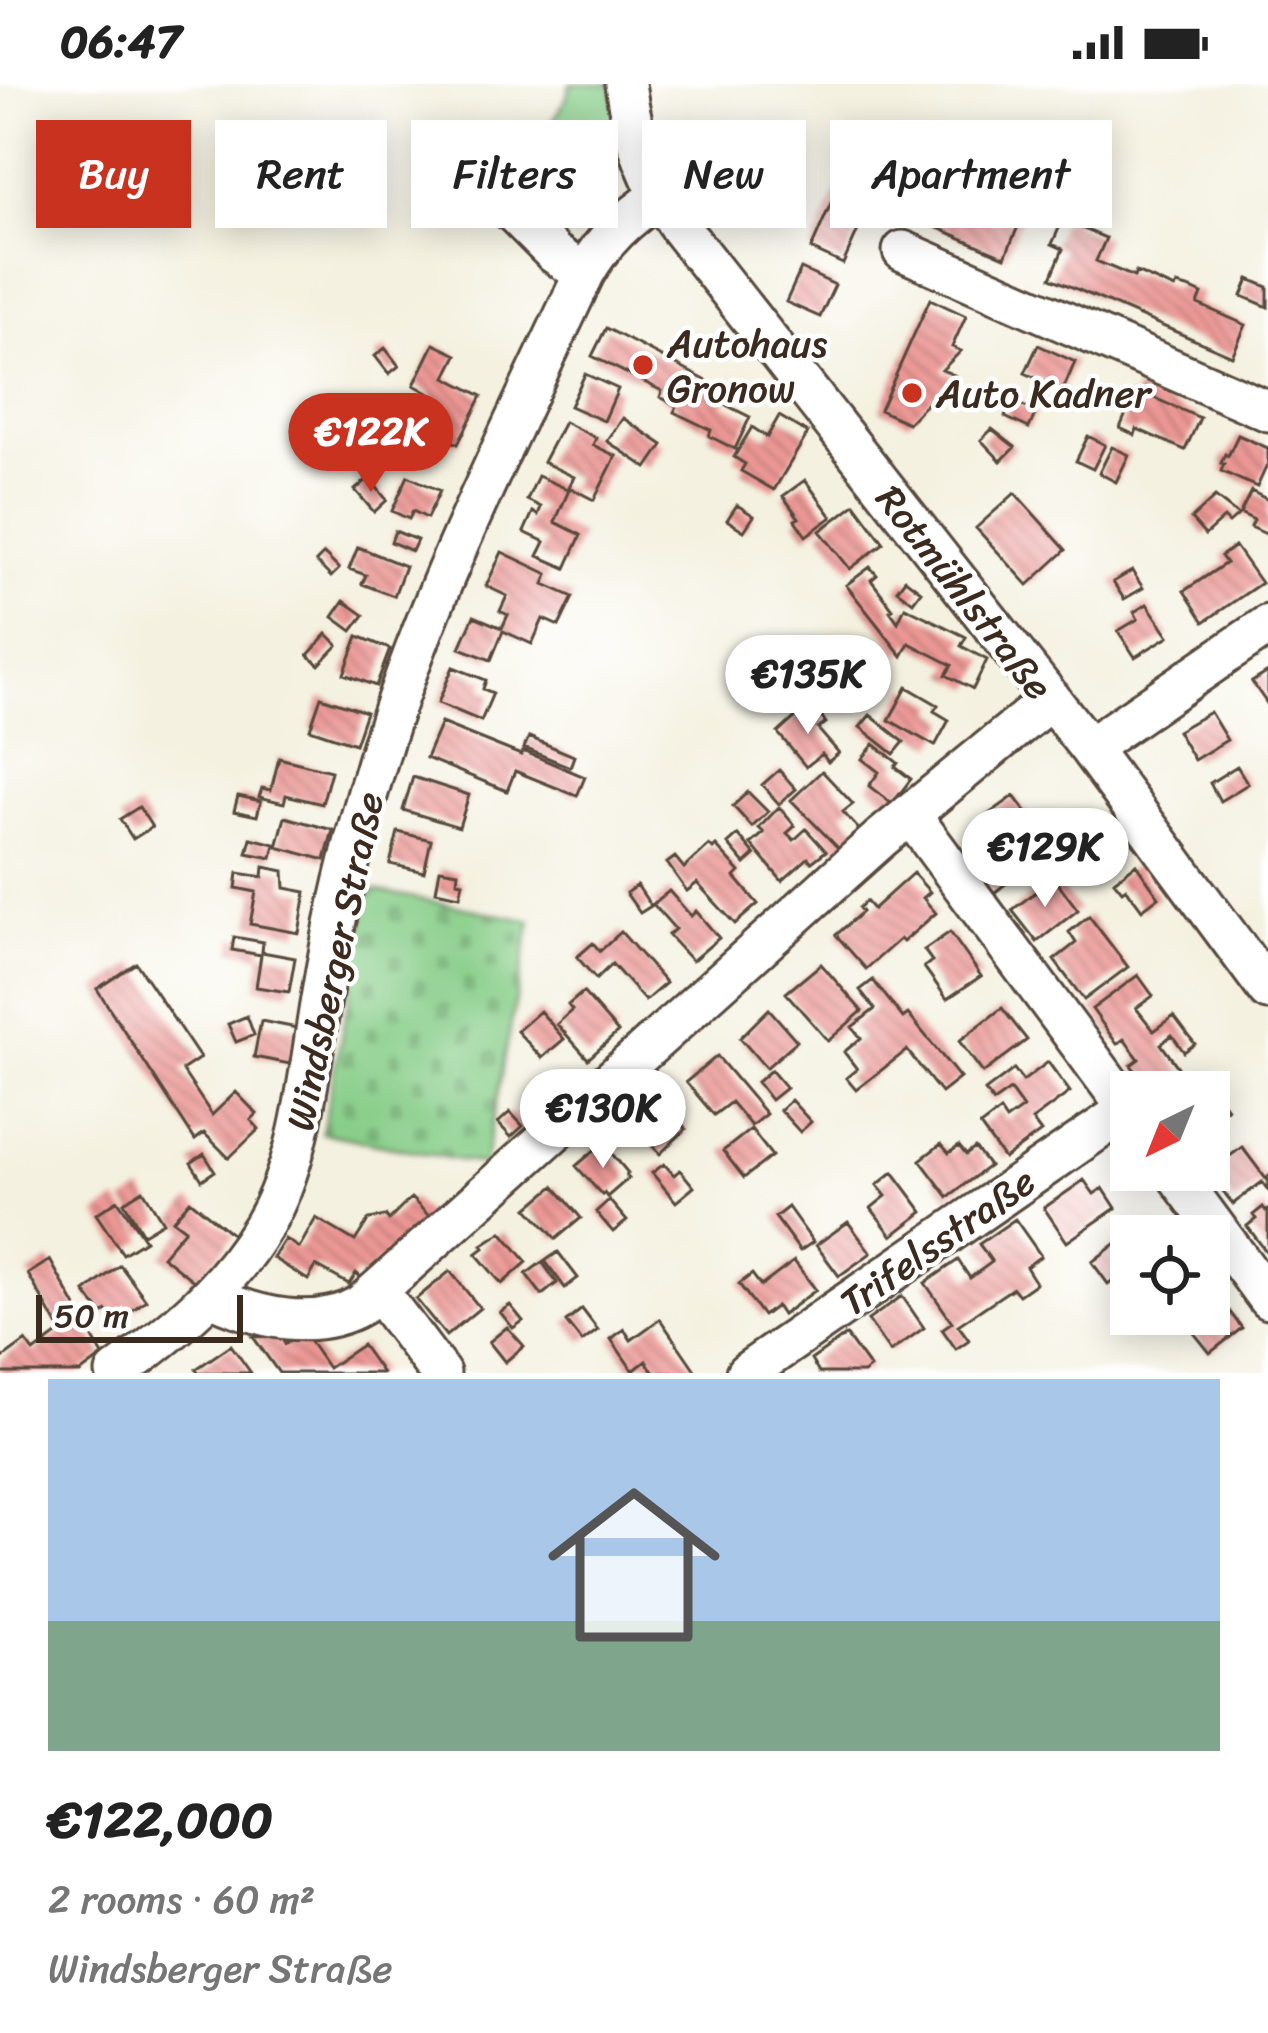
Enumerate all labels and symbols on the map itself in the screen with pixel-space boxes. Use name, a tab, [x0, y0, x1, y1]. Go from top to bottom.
place label: Autohaus Gronow	[666, 309, 827, 423]
marker: Autohaus Gronow	[630, 352, 656, 378]
place label: Auto Kadner	[935, 359, 1153, 428]
marker: Auto Kadner	[899, 380, 925, 406]
pin: €122K	[287, 393, 455, 495]
street label: Rotmühlstraße	[858, 469, 1072, 716]
pin: €135K	[724, 635, 892, 737]
street label: Windsberger Straße	[265, 785, 404, 1137]
pin: €129K	[961, 808, 1129, 910]
pin: €130K	[519, 1069, 687, 1171]
north arrow	[1110, 1071, 1230, 1191]
street label: Trifelsstraße	[824, 1148, 1050, 1335]
scale bar	[36, 1289, 243, 1342]

